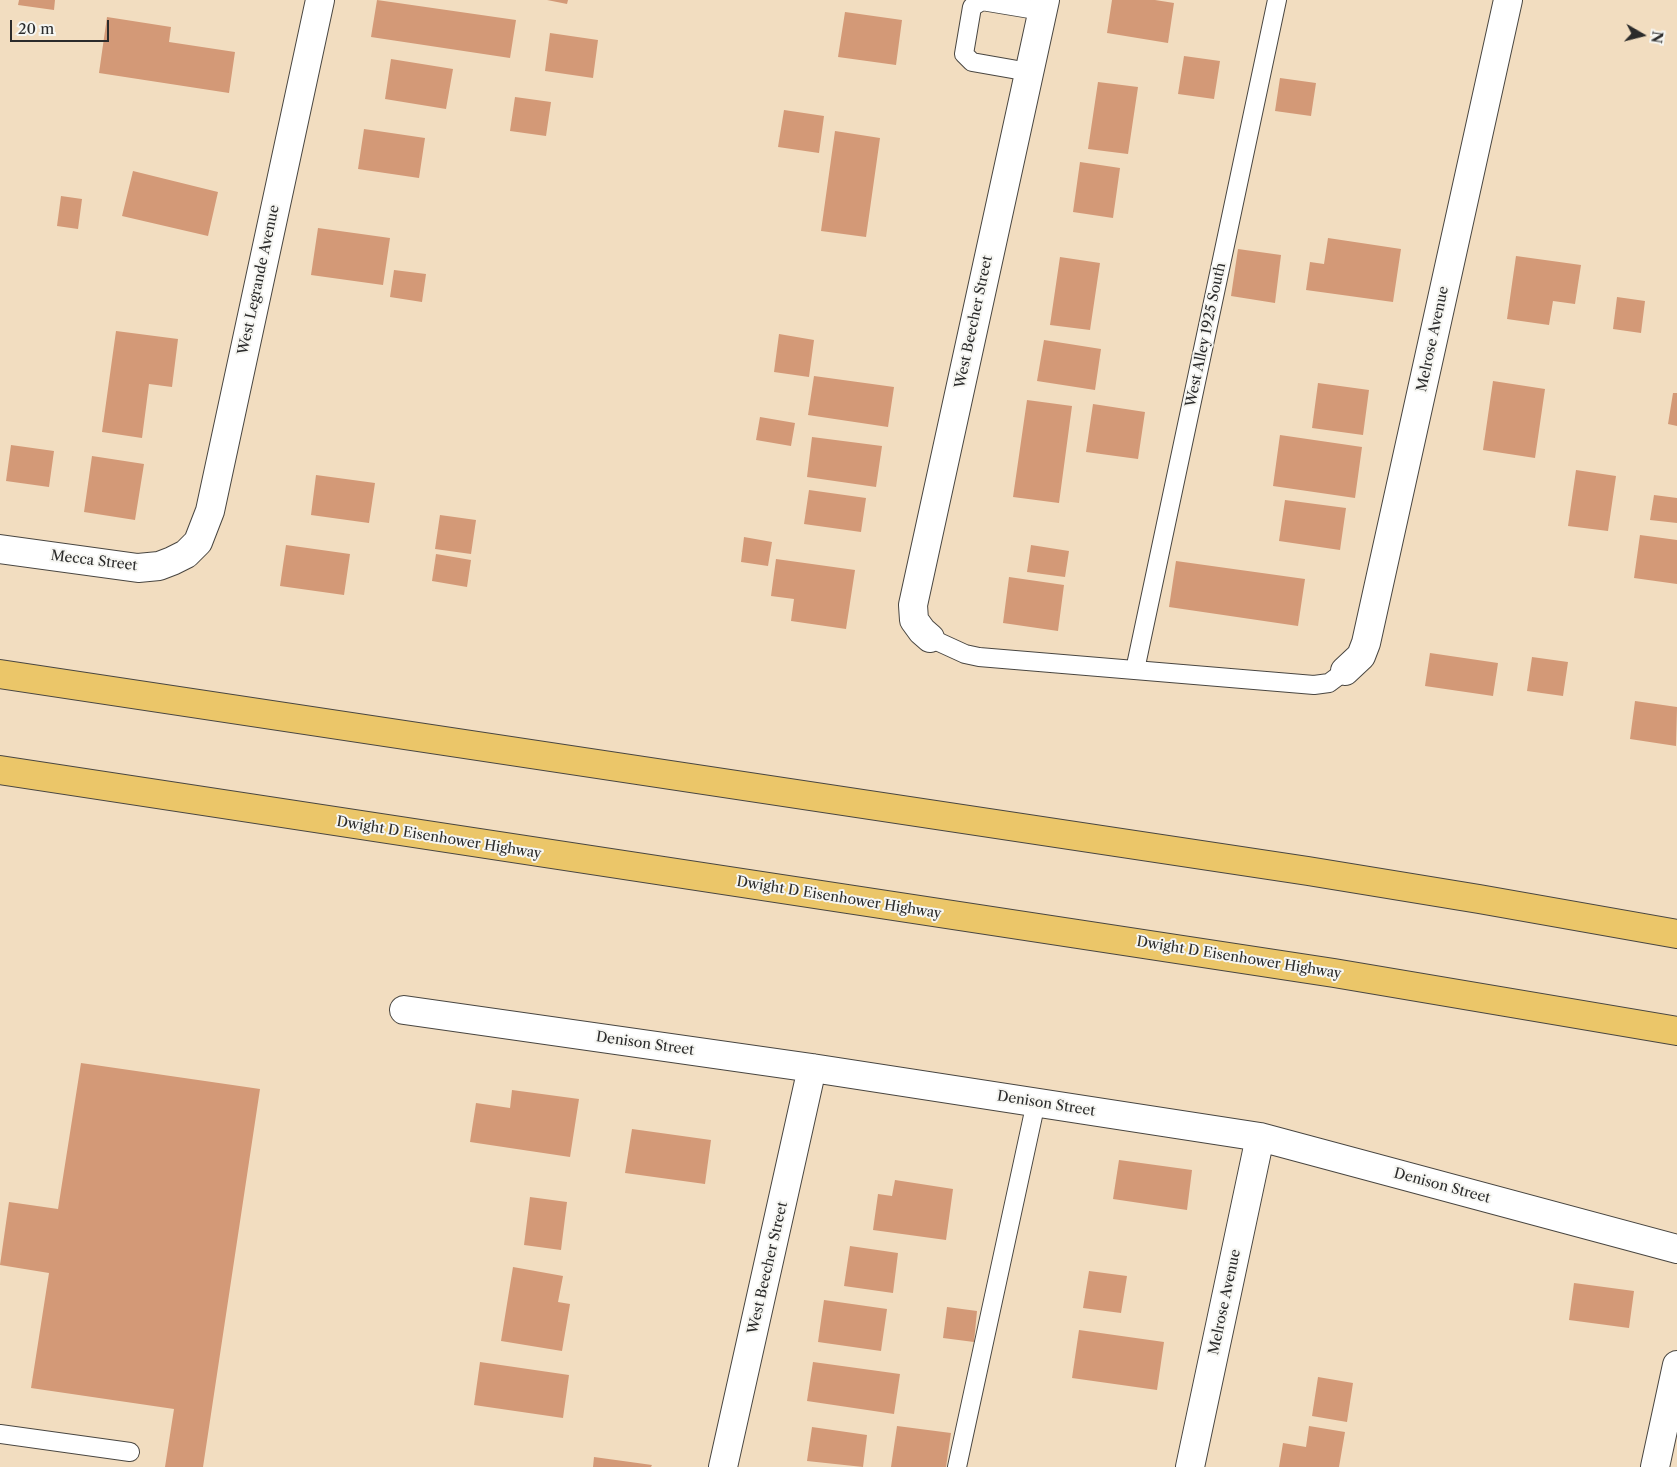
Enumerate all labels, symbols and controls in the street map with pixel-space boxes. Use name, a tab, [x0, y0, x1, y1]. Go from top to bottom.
scale bar	[12, 10, 111, 42]
north arrow	[1617, 10, 1667, 60]
text: 20 m	[18, 19, 54, 38]
text: N	[1647, 30, 1667, 44]
street label: West Legrande Avenue	[235, 203, 283, 357]
street label: West Beecher Street	[952, 254, 996, 390]
street label: West Alley 1925 South	[1182, 261, 1230, 409]
street label: Melrose Avenue	[1414, 285, 1452, 393]
street label: Mecca Street	[50, 547, 138, 575]
street label: Dwight D Eisenhower Highway	[335, 813, 543, 863]
street label: Dwight D Eisenhower Highway	[735, 873, 943, 923]
street label: Dwight D Eisenhower Highway	[1135, 933, 1343, 983]
street label: Denison Street	[595, 1029, 695, 1059]
street label: Denison Street	[996, 1088, 1096, 1120]
street label: Denison Street	[1392, 1165, 1492, 1207]
street label: West Beecher Street	[745, 1200, 791, 1336]
street label: Melrose Avenue	[1206, 1248, 1244, 1356]

